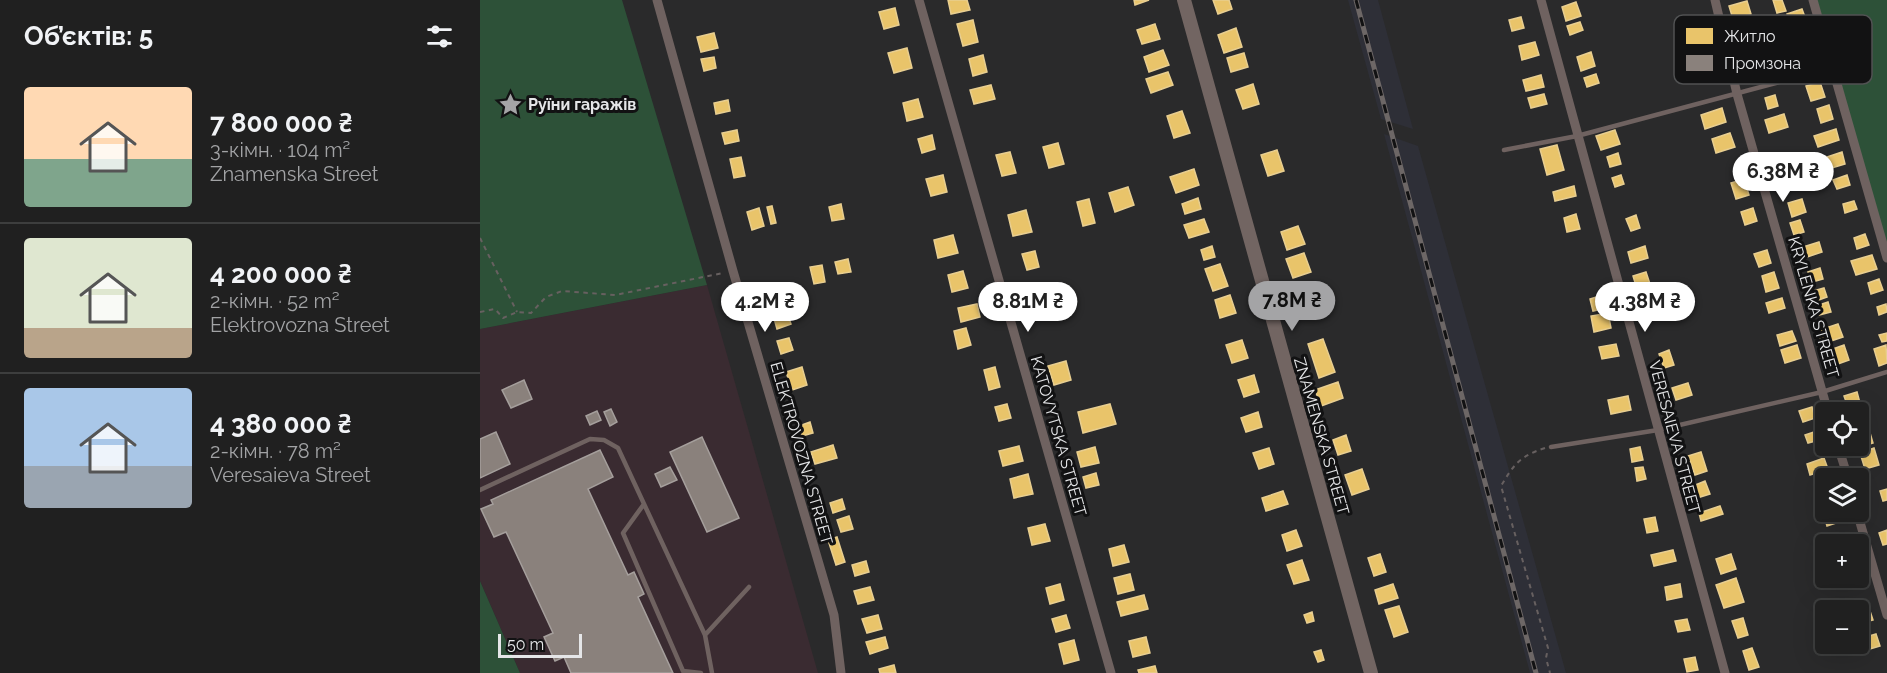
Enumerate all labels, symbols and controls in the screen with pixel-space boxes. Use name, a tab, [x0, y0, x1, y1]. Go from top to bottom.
legend	[1674, 15, 1872, 84]
icon: filters	[423, 20, 456, 53]
text: Об’єктів: 5	[24, 21, 153, 51]
text: Житло	[1724, 27, 1776, 46]
text: Промзона	[1724, 54, 1801, 73]
place icon: Руїни гаражів	[497, 91, 523, 117]
place label: Руїни гаражів	[528, 95, 636, 114]
text: 7 800 000 ₴	[210, 108, 353, 138]
icon: home	[72, 111, 144, 183]
text: 3-кімн. · 104 m²	[210, 138, 350, 162]
pin: 6.38M ₴	[1728, 152, 1838, 203]
text: 6.38M ₴	[1747, 159, 1819, 183]
text: Znamenska Street	[210, 162, 378, 186]
street label: KRYLENKA STREET	[1784, 234, 1843, 380]
text: 4 200 000 ₴	[210, 259, 352, 289]
icon: home	[72, 262, 144, 334]
pin: 7.8M ₴	[1243, 281, 1341, 332]
pin: 4.2M ₴	[716, 282, 814, 333]
pin: 8.81M ₴	[973, 282, 1083, 333]
pin: 4.38M ₴	[1590, 282, 1700, 333]
text: 7.8M ₴	[1262, 288, 1322, 312]
text: 2-кімн. · 52 m²	[210, 289, 340, 313]
text: 4.2M ₴	[735, 289, 795, 313]
text: 8.81M ₴	[992, 289, 1064, 313]
text: 4.38M ₴	[1609, 289, 1681, 313]
text: Elektrovozna Street	[210, 313, 390, 337]
street label: KATOVYTSKA STREET	[1027, 354, 1091, 519]
street label: ZNAMENSKA STREET	[1290, 355, 1353, 517]
street label: VERESAIEVA STREET	[1645, 358, 1704, 516]
street label: ELEKTROVOZNA STREET	[766, 360, 837, 547]
map controls	[1815, 402, 1869, 654]
button: locate	[1815, 402, 1869, 456]
text: 4 380 000 ₴	[210, 409, 352, 439]
icon: home	[72, 412, 144, 484]
text: 2-кімн. · 78 m²	[210, 439, 341, 463]
text: Veresaieva Street	[210, 463, 371, 487]
button: layers	[1815, 468, 1869, 522]
button: +	[1815, 534, 1869, 588]
button: −	[1815, 600, 1869, 654]
scale bar	[498, 631, 582, 658]
text: 50 m	[507, 635, 544, 654]

